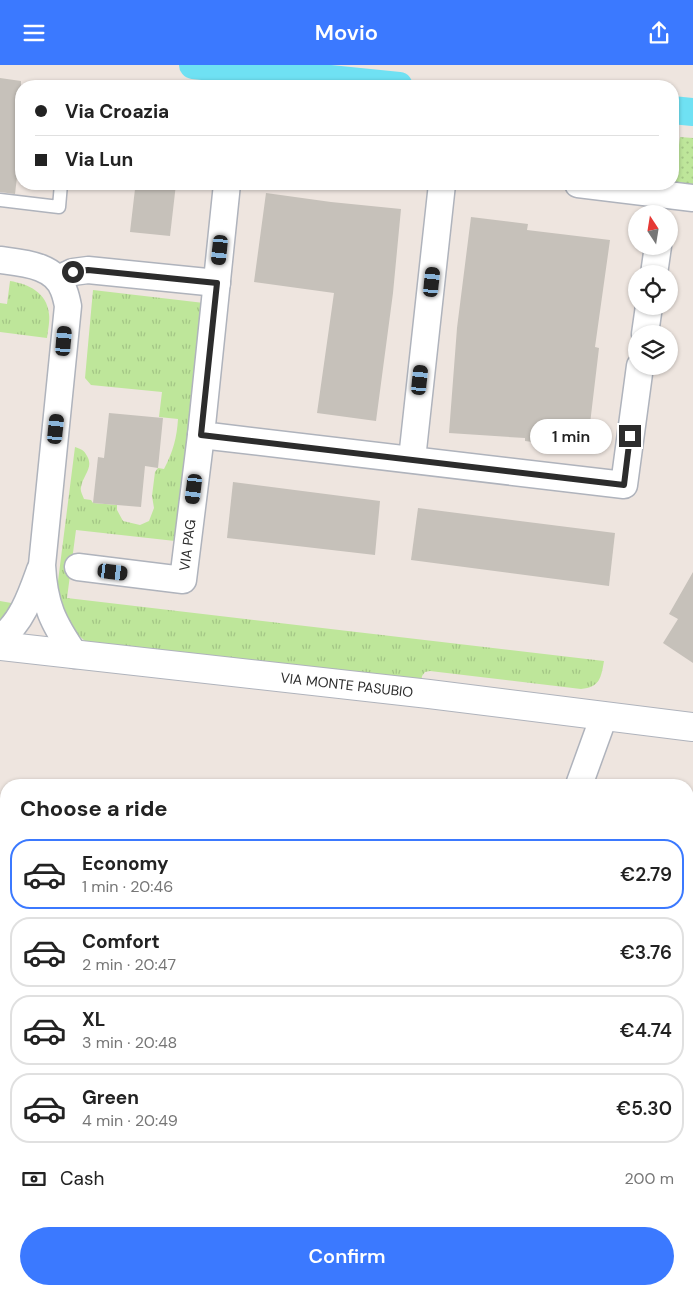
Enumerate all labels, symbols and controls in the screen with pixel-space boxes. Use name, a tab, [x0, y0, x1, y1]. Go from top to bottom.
text: Movio	[315, 18, 378, 47]
icon: menu	[20, 19, 48, 47]
icon: share	[645, 19, 673, 47]
text: Via Croazia	[65, 99, 169, 124]
text: Via Lun	[65, 147, 133, 172]
north arrow	[628, 205, 678, 255]
map controls	[628, 205, 678, 375]
car	[210, 234, 229, 266]
route start	[62, 261, 84, 283]
button: locate	[628, 265, 678, 315]
car	[422, 266, 441, 298]
car	[55, 325, 72, 357]
button: layers	[628, 325, 678, 375]
car	[410, 364, 429, 396]
car	[46, 413, 65, 445]
callout: 1 min	[530, 419, 612, 453]
route end	[619, 425, 641, 447]
text: 1 min	[552, 426, 590, 447]
car	[184, 473, 203, 505]
street label: VIA PAG	[175, 518, 199, 572]
car	[97, 563, 128, 581]
street label: VIA MONTE PASUBIO	[279, 668, 414, 701]
text: Choose a ride	[20, 794, 168, 823]
text: Economy	[82, 851, 169, 876]
icon: car	[22, 852, 67, 897]
text: €2.79	[620, 862, 672, 887]
text: 1 min · 20:46	[82, 876, 173, 897]
text: Comfort	[82, 929, 160, 954]
icon: car	[22, 930, 67, 975]
text: €3.76	[620, 940, 672, 965]
text: 2 min · 20:47	[82, 954, 176, 975]
text: XL	[82, 1007, 105, 1032]
icon: car	[22, 1008, 67, 1053]
text: €4.74	[620, 1018, 672, 1043]
text: 3 min · 20:48	[82, 1032, 177, 1053]
text: Green	[82, 1085, 139, 1110]
icon: car	[22, 1086, 67, 1131]
text: €5.30	[616, 1096, 672, 1121]
text: 4 min · 20:49	[82, 1110, 178, 1131]
icon: cash	[20, 1165, 48, 1193]
text: Cash	[60, 1166, 104, 1191]
text: 200 m	[625, 1168, 674, 1189]
button: Confirm	[20, 1227, 674, 1285]

